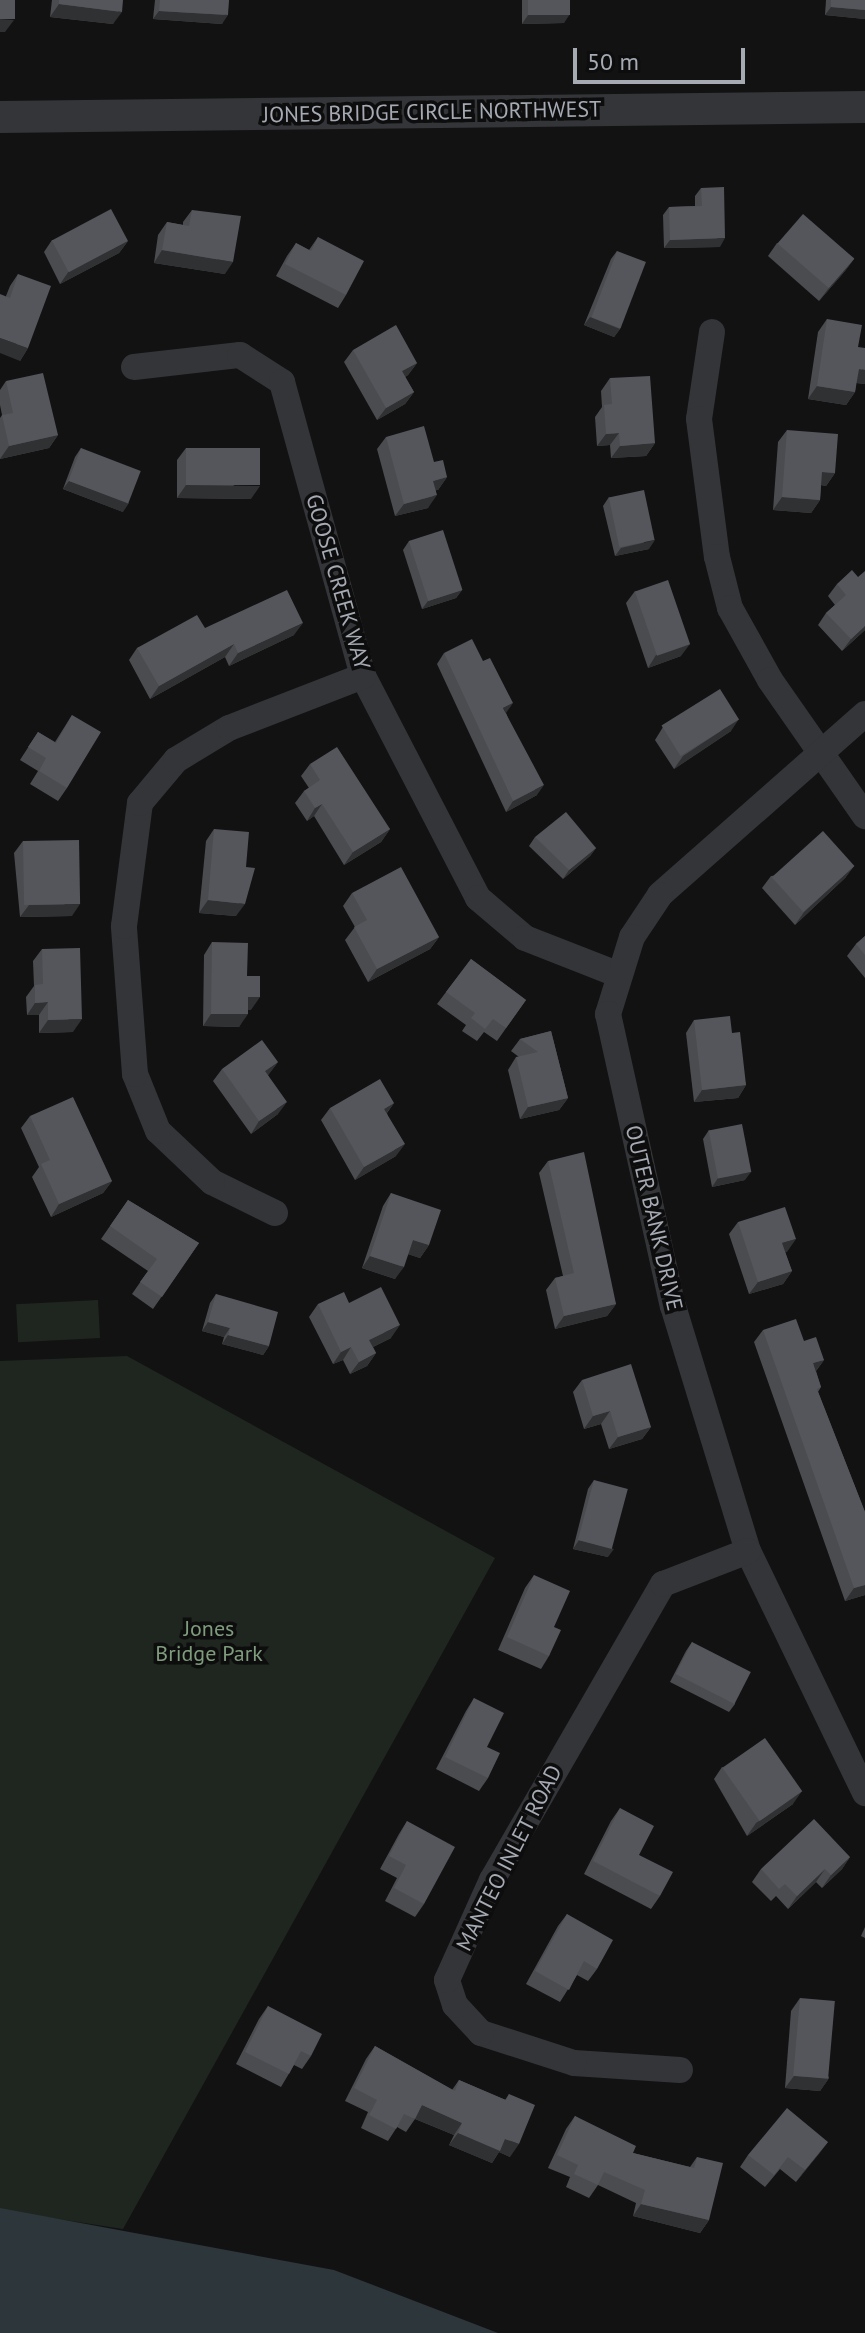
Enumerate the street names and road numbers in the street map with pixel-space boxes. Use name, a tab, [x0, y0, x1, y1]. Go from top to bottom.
street label: JONES BRIDGE CIRCLE NORTHWEST	[262, 96, 602, 128]
street label: GOOSE CREEK WAY	[300, 491, 376, 673]
street label: OUTER BANK DRIVE	[620, 1122, 688, 1314]
street label: MANTEO INLET ROAD	[450, 1760, 568, 1956]

